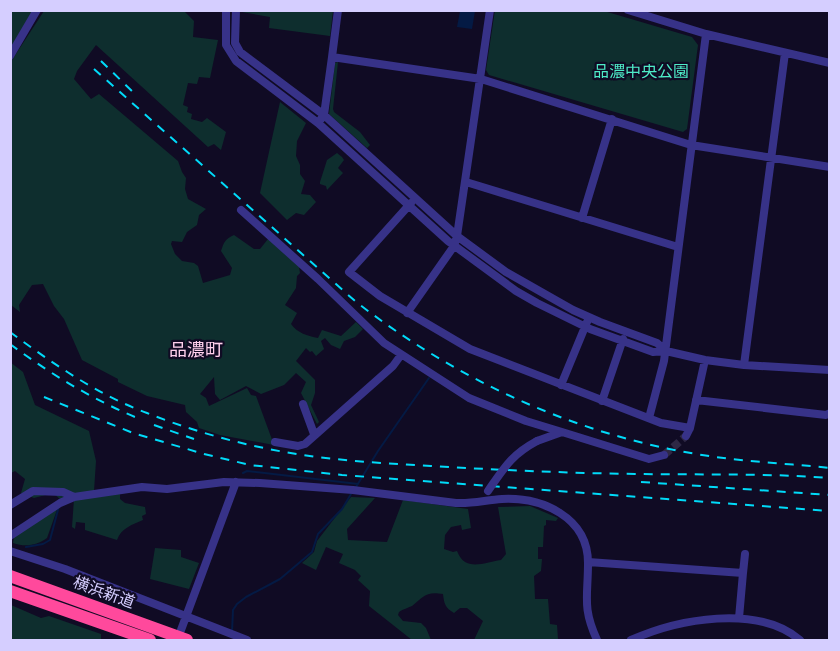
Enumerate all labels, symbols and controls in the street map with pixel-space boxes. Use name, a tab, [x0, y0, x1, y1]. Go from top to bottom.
park label: 品濃中央公園	[593, 63, 689, 80]
district label: 品濃町	[169, 340, 223, 360]
street label: 横浜新道	[71, 573, 137, 611]

